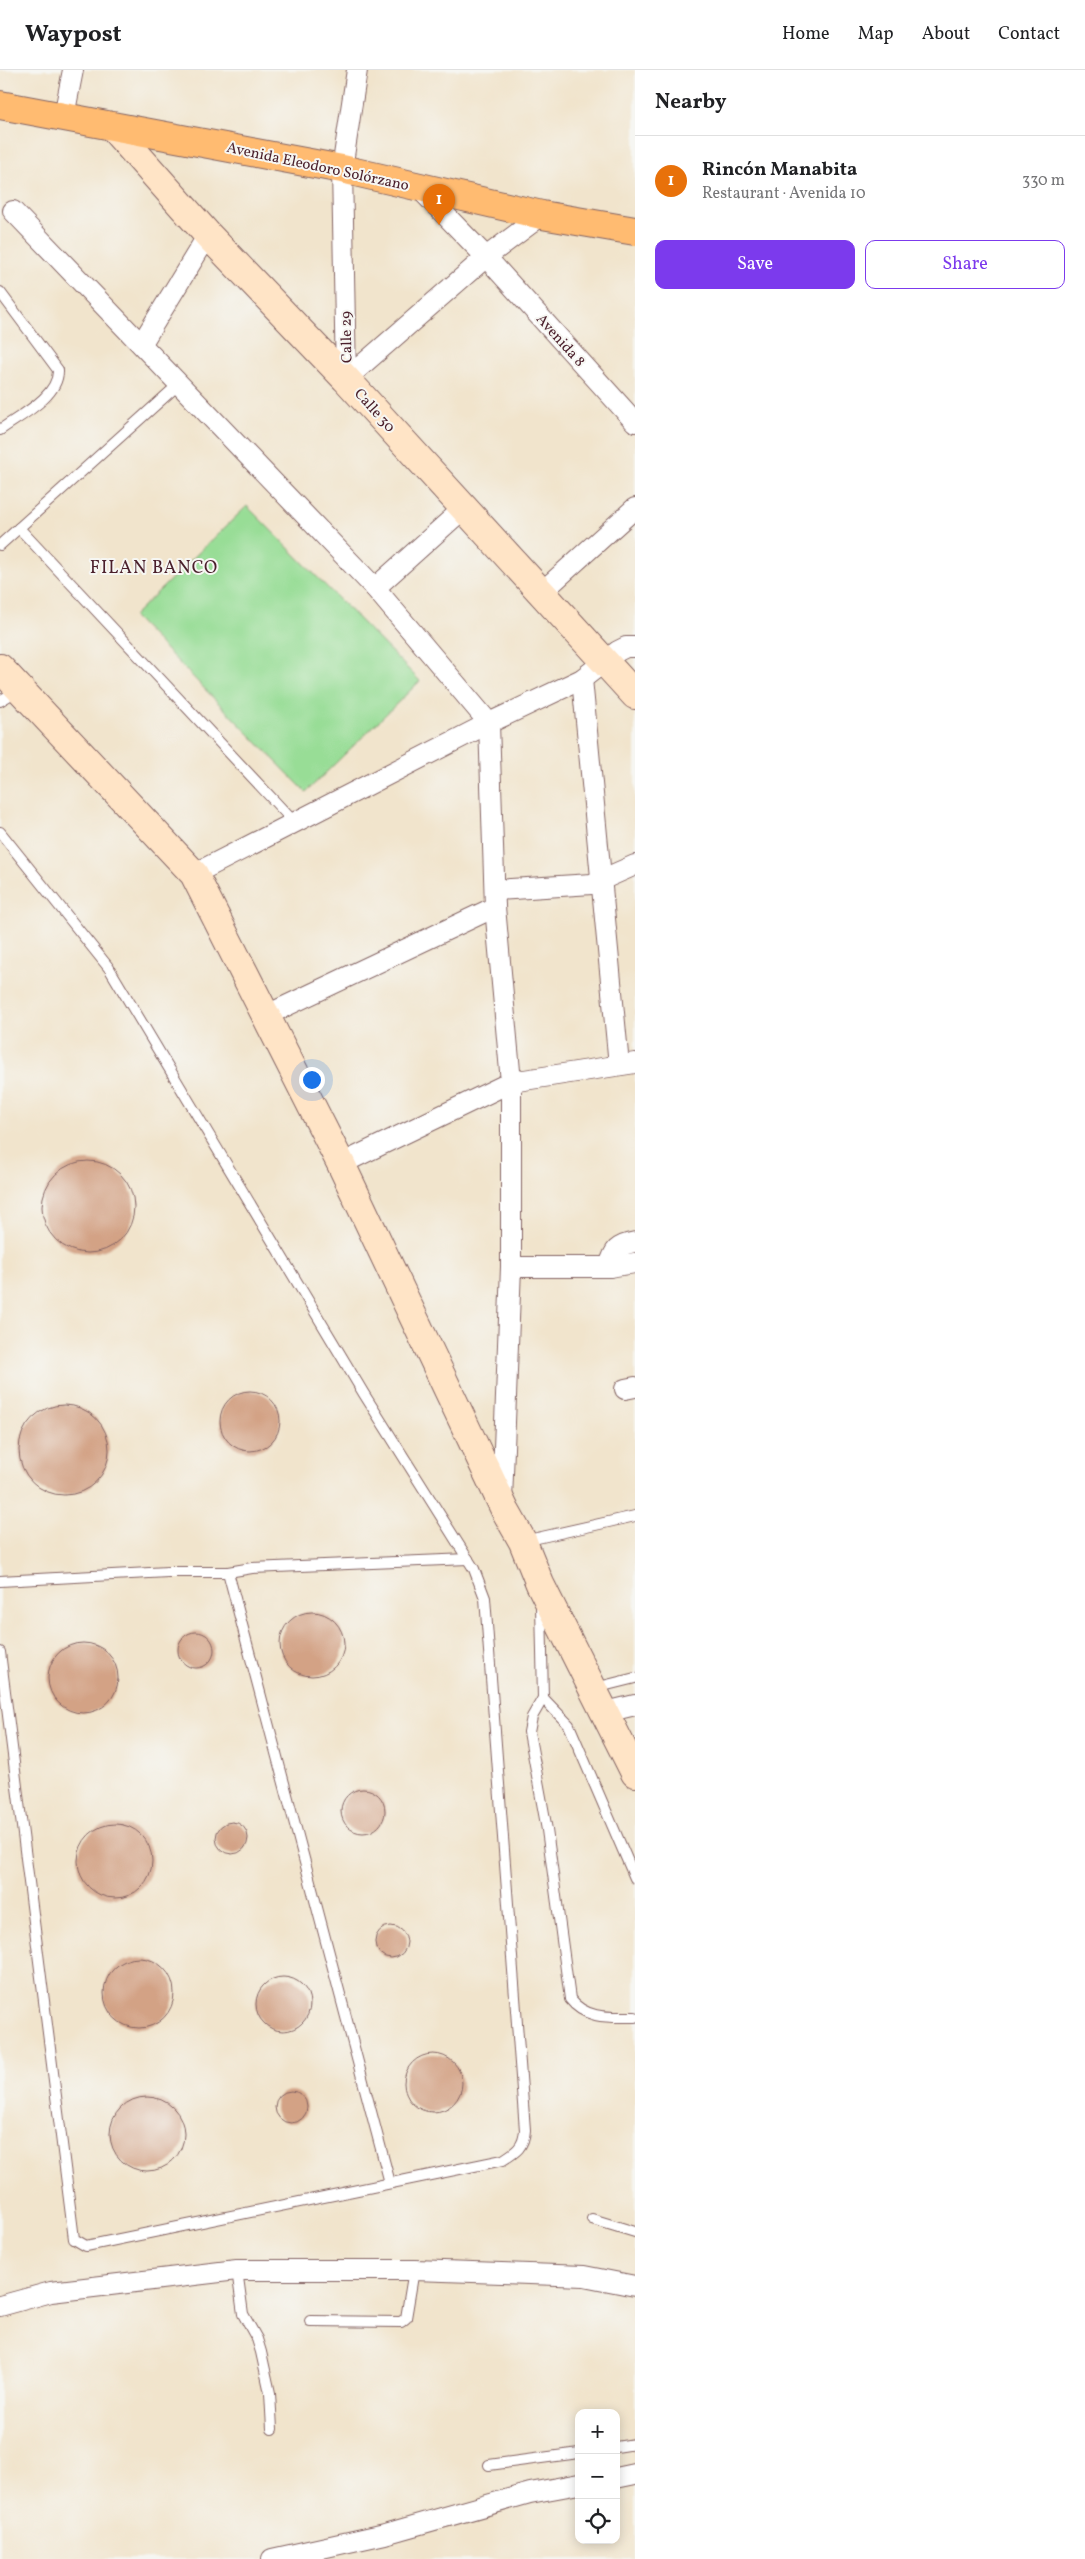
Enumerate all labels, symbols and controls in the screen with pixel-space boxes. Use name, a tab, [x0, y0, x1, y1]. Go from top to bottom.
text: Waypost	[25, 18, 122, 52]
text: Home	[782, 22, 830, 47]
text: Map	[858, 22, 894, 47]
text: About	[922, 22, 970, 47]
text: Contact	[998, 22, 1060, 47]
text: Nearby	[655, 88, 726, 117]
street label: Avenida Eleodoro Solórzano	[225, 138, 411, 197]
text: Rincón Manabita	[702, 157, 857, 183]
text: 1	[668, 170, 674, 192]
text: 330 m	[1022, 170, 1065, 192]
text: Restaurant · Avenida 10	[702, 183, 866, 205]
pin: 1	[423, 184, 455, 225]
button: Save	[655, 240, 855, 289]
button: Share	[865, 240, 1065, 289]
street label: Avenida 8	[530, 310, 589, 372]
street label: Calle 29	[337, 311, 358, 363]
street label: Calle 30	[348, 384, 399, 438]
district label: FILAN BANCO	[90, 556, 218, 581]
your location	[299, 1067, 325, 1093]
map controls	[575, 2409, 620, 2544]
button: +	[575, 2409, 620, 2454]
button: −	[575, 2454, 620, 2499]
button: locate	[575, 2499, 620, 2544]

